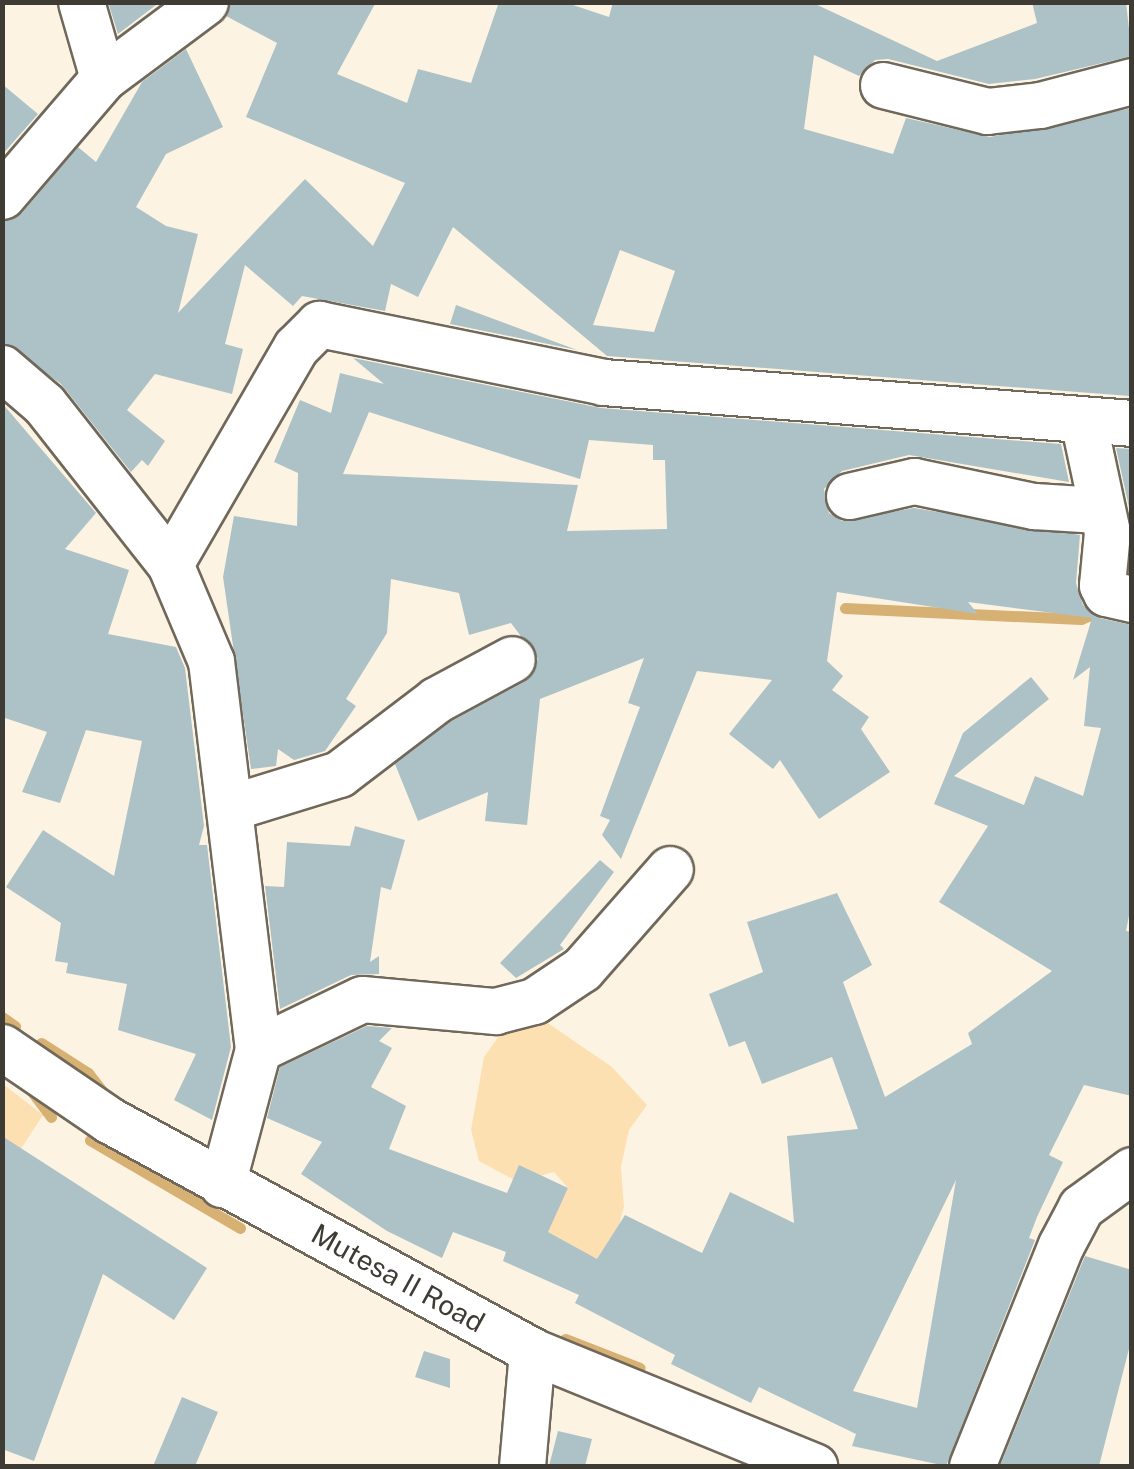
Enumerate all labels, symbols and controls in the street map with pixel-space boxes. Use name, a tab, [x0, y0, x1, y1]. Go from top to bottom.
street label: Mutesa II Road	[306, 1217, 490, 1339]

